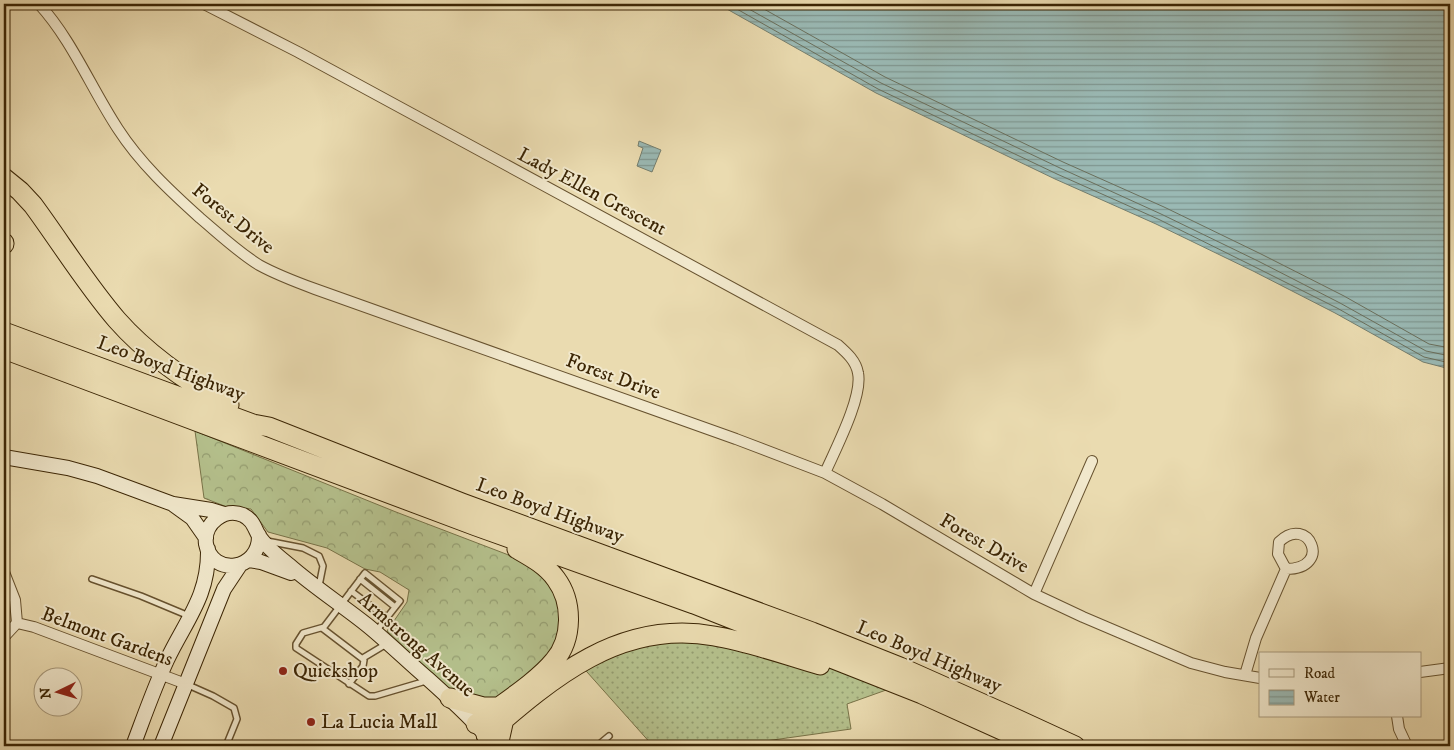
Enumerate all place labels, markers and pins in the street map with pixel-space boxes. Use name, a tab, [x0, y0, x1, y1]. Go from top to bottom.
place label: Quickshop	[293, 659, 378, 684]
marker: Quickshop	[277, 665, 289, 677]
place label: La Lucia Mall	[321, 710, 438, 735]
marker: La Lucia Mall	[305, 716, 317, 728]

